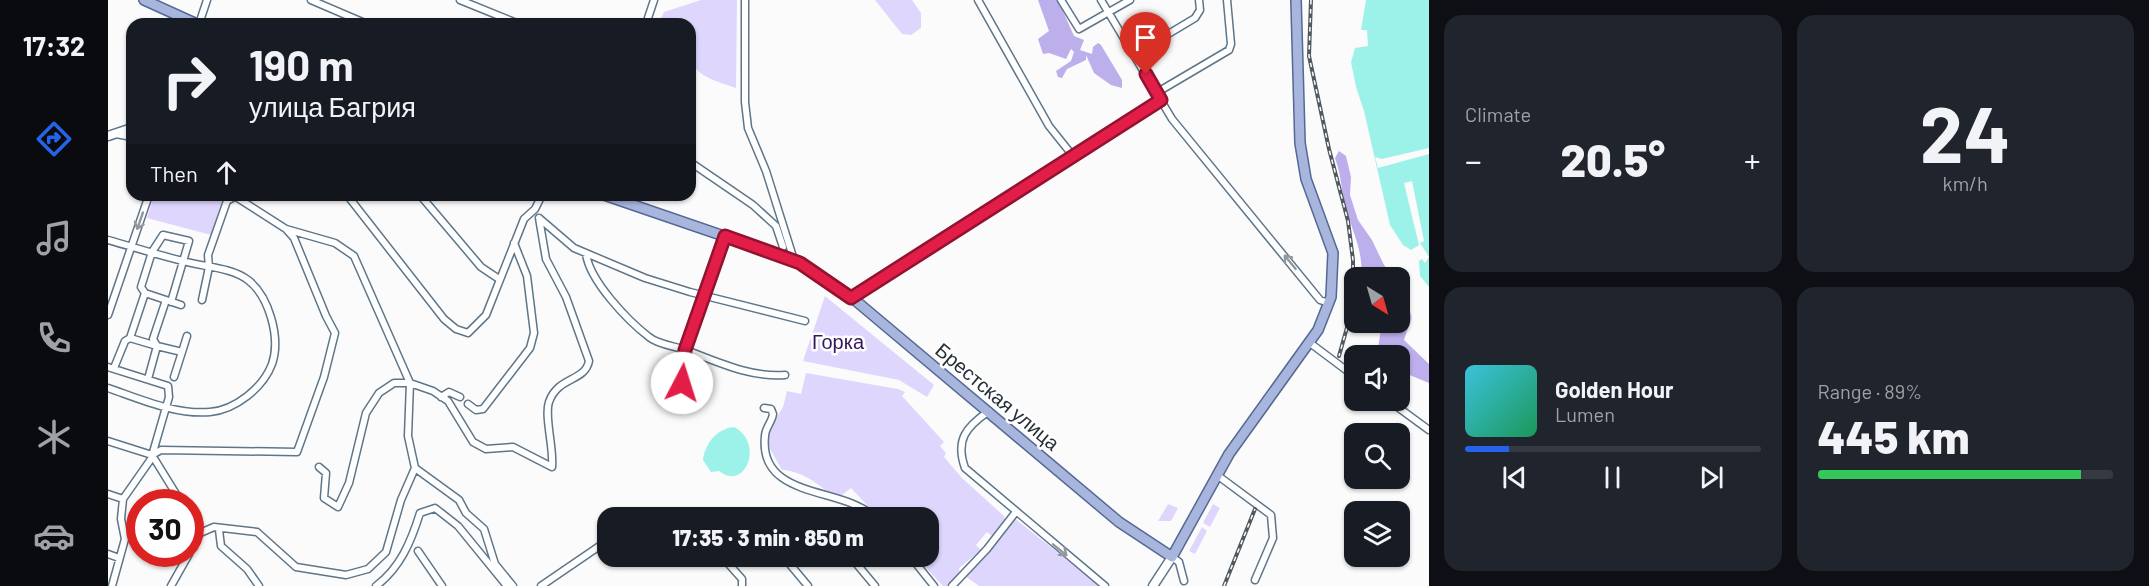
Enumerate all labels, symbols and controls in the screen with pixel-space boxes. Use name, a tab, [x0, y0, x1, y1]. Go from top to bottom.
pin	[1120, 12, 1171, 74]
icon: arrive	[1129, 21, 1162, 54]
text: 17:32	[23, 29, 85, 61]
text: 190 m	[249, 39, 354, 89]
icon: right	[150, 42, 228, 120]
text: 24	[1920, 85, 2011, 179]
text: улица Багрия	[249, 90, 416, 122]
text: Climate	[1465, 102, 1531, 126]
icon: directions	[33, 118, 75, 160]
text: 20.5°	[1560, 132, 1665, 186]
text: −	[1465, 140, 1482, 180]
text: +	[1744, 140, 1761, 180]
icon: ahead	[210, 156, 243, 189]
text: Then	[150, 160, 198, 186]
text: km/h	[1943, 171, 1988, 195]
one-way arrow	[133, 211, 144, 230]
icon: music	[33, 217, 75, 259]
one-way arrow	[1283, 254, 1296, 270]
north arrow	[1344, 267, 1410, 333]
map controls	[1344, 267, 1410, 567]
icon: phone	[33, 317, 75, 359]
park label: Горка	[812, 329, 865, 353]
street label: Брестская улица	[931, 337, 1066, 455]
button: sound	[1344, 345, 1410, 411]
position arrow	[650, 351, 714, 415]
text: Golden Hour	[1555, 376, 1673, 402]
text: Range · 89%	[1818, 379, 1922, 403]
text: Lumen	[1555, 402, 1615, 426]
text: 445 km	[1818, 409, 1970, 463]
icon: climate	[33, 416, 75, 458]
button: search	[1344, 423, 1410, 489]
icon: previous	[1498, 461, 1531, 494]
icon: pause	[1596, 461, 1629, 494]
icon: next	[1695, 461, 1728, 494]
speed limit sign: 30	[126, 489, 204, 567]
button: layers	[1344, 501, 1410, 567]
icon: car	[33, 515, 75, 557]
text: 17:35 · 3 min · 850 m	[672, 524, 864, 550]
one-way arrow	[1052, 543, 1068, 556]

